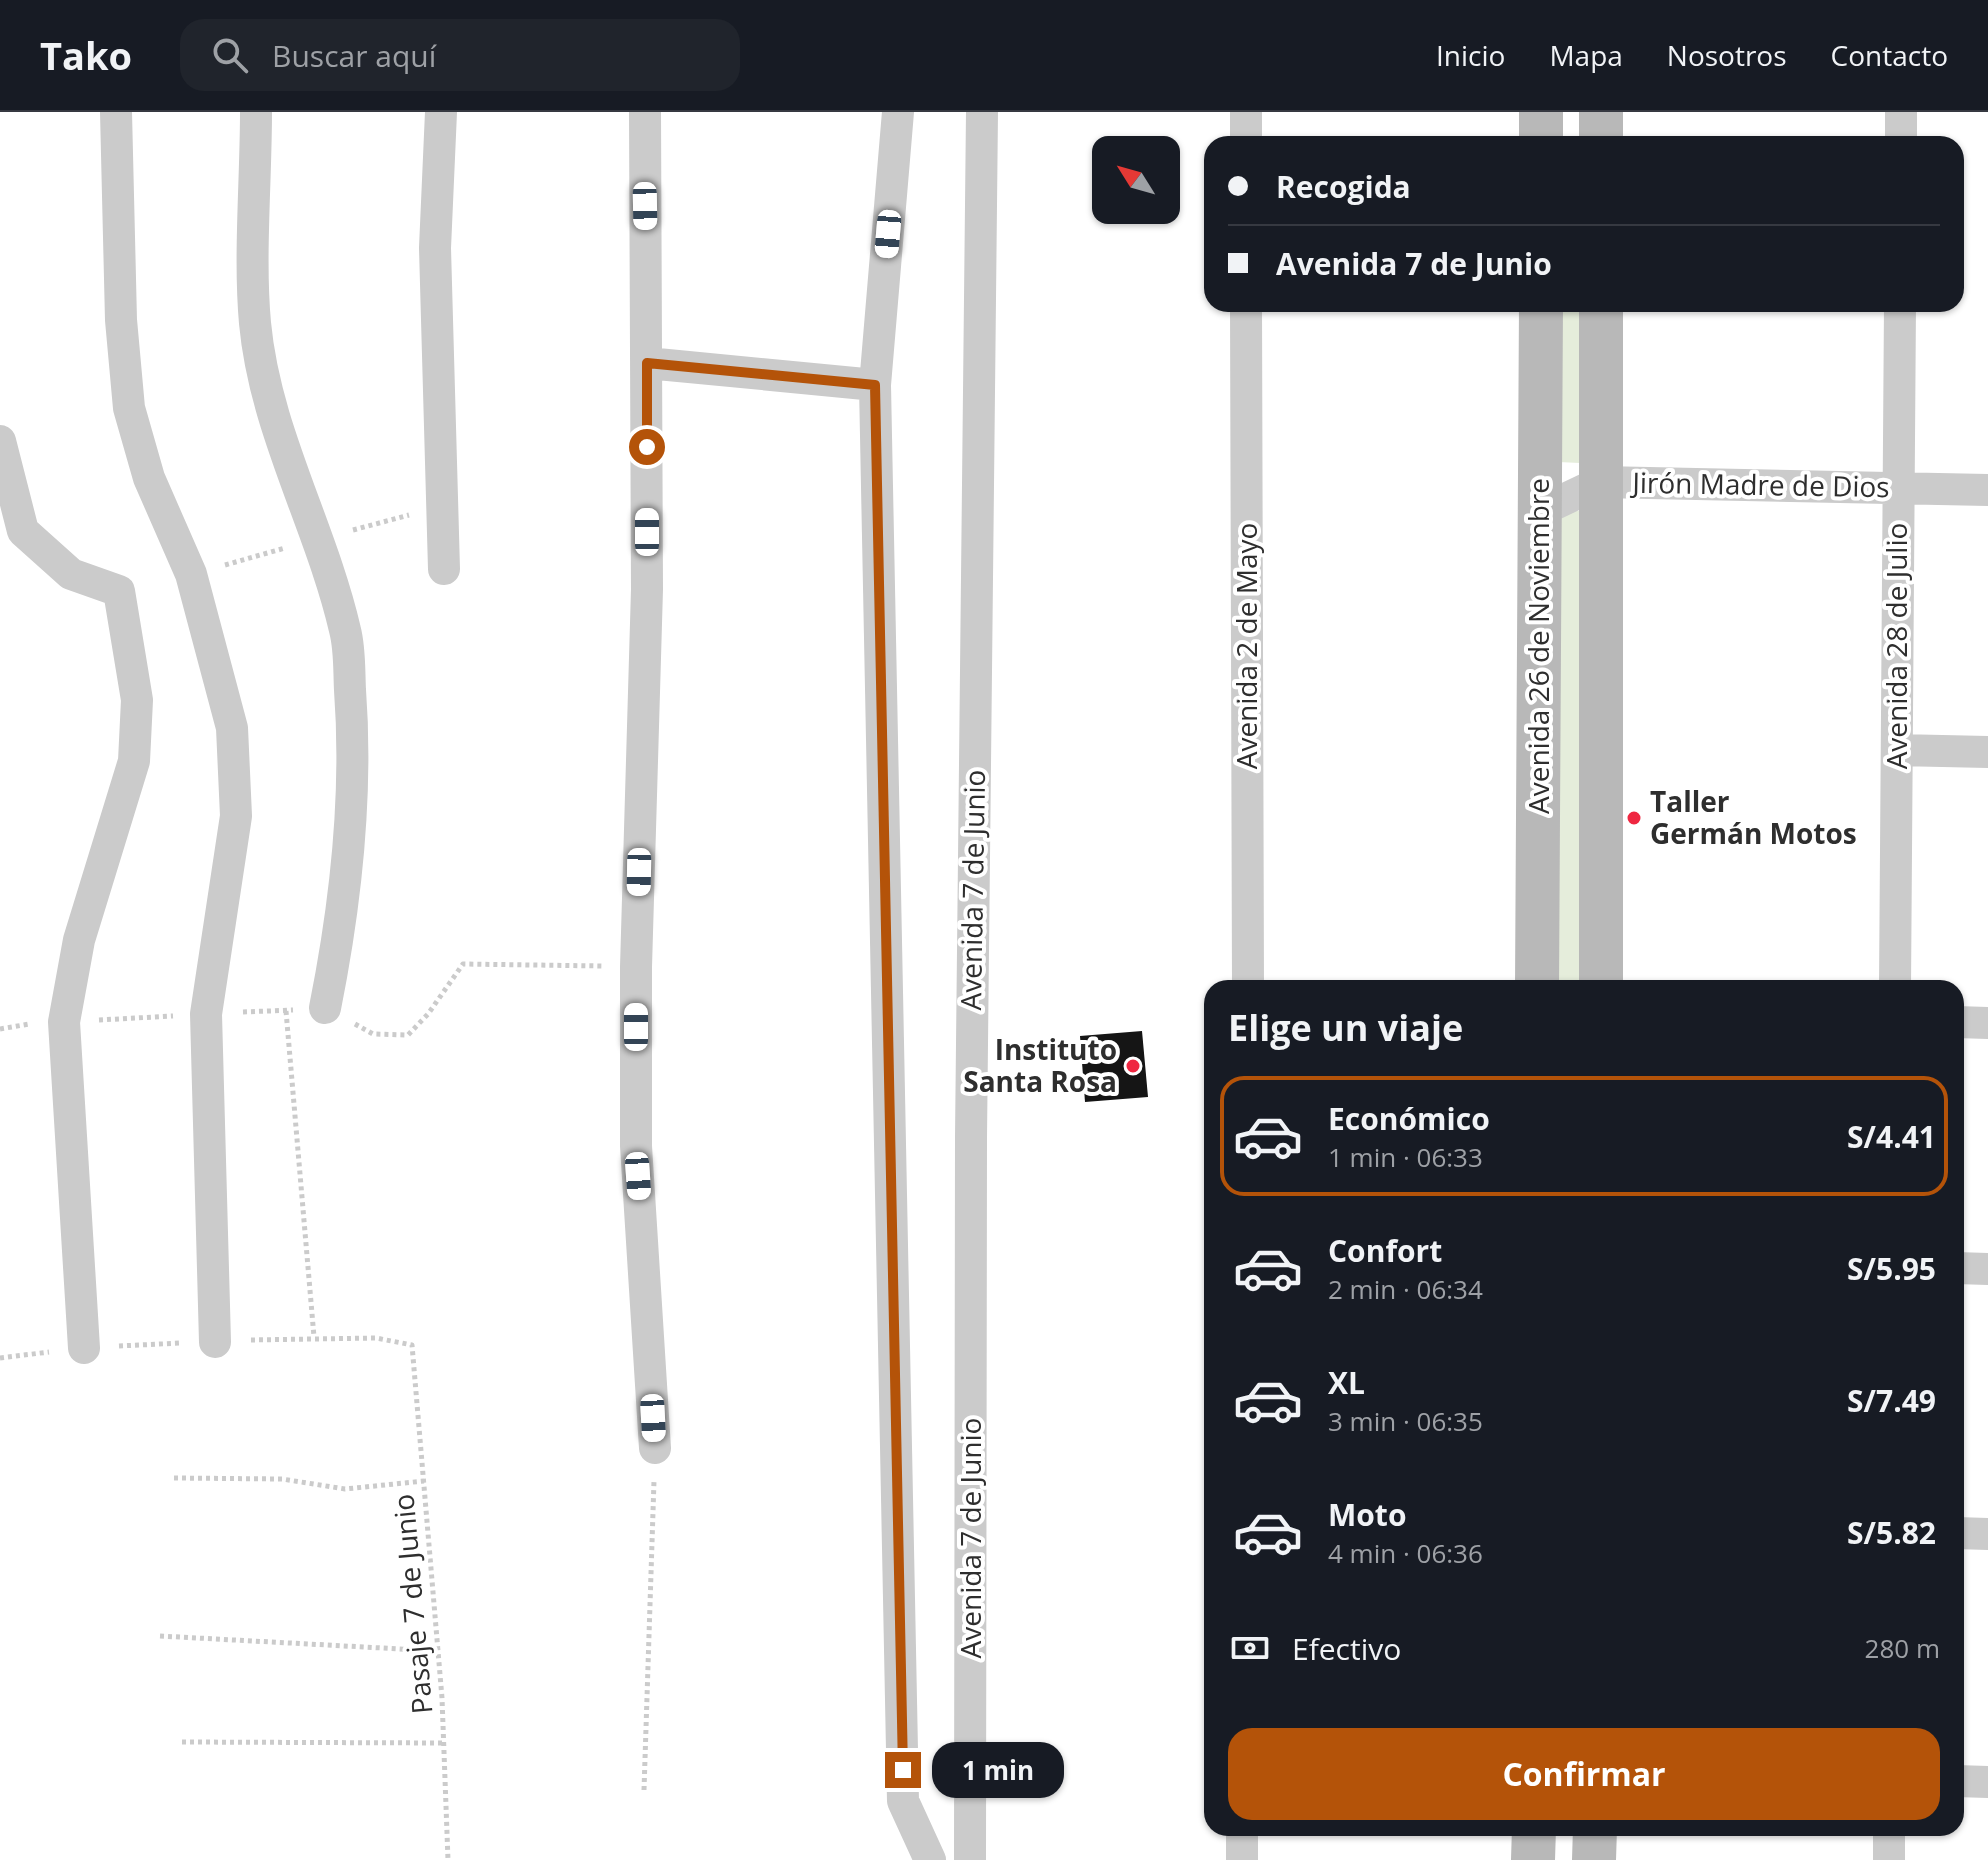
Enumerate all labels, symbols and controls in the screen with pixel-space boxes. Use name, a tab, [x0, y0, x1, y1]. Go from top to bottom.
search box	[180, 19, 740, 91]
text: Tako	[40, 29, 132, 81]
icon: search	[208, 33, 252, 77]
text: Buscar aquí	[272, 35, 436, 76]
text: Inicio	[1436, 36, 1505, 74]
text: Mapa	[1549, 36, 1623, 74]
text: Nosotros	[1667, 36, 1787, 74]
text: Contacto	[1831, 36, 1948, 74]
north arrow	[1092, 136, 1180, 224]
map controls	[1092, 136, 1180, 224]
text: Recogida	[1276, 166, 1411, 207]
car	[633, 182, 657, 230]
car	[874, 209, 902, 259]
text: Avenida 7 de Junio	[1276, 243, 1552, 284]
route start	[629, 429, 665, 465]
street label: Jirón Madre de Dios	[1629, 463, 1890, 505]
street label: Avenida 26 de Noviembre	[1519, 478, 1557, 814]
car	[635, 508, 659, 556]
street label: Avenida 2 de Mayo	[1227, 523, 1265, 769]
street label: Avenida 28 de Julio	[1877, 523, 1915, 769]
street label: Avenida 7 de Junio	[951, 769, 993, 1011]
place label: Taller Germán Motos	[1650, 782, 1857, 852]
marker: Taller Germán Motos	[1625, 809, 1643, 827]
car	[627, 848, 651, 896]
car	[624, 1003, 648, 1051]
text: Elige un viaje	[1228, 1003, 1463, 1052]
place label: Instituto Santa Rosa	[963, 1030, 1117, 1100]
marker: Instituto Santa Rosa	[1124, 1057, 1142, 1075]
text: Económico	[1328, 1098, 1490, 1139]
icon: car	[1232, 1100, 1304, 1172]
text: S/4.41	[1847, 1116, 1936, 1157]
text: 1 min · 06:33	[1328, 1139, 1483, 1175]
car	[624, 1151, 652, 1201]
text: Confort	[1328, 1230, 1442, 1271]
icon: car	[1232, 1232, 1304, 1304]
text: S/5.95	[1847, 1248, 1936, 1289]
text: 2 min · 06:34	[1328, 1271, 1483, 1307]
text: XL	[1328, 1362, 1365, 1403]
icon: car	[1232, 1364, 1304, 1436]
text: S/7.49	[1847, 1380, 1936, 1421]
car	[640, 1393, 666, 1443]
text: 3 min · 06:35	[1328, 1403, 1483, 1439]
street label: Avenida 7 de Junio	[951, 1418, 989, 1658]
street label: Pasaje 7 de Junio	[383, 1493, 441, 1716]
text: Moto	[1328, 1494, 1406, 1535]
icon: car	[1232, 1496, 1304, 1568]
text: S/5.82	[1847, 1512, 1936, 1553]
text: 4 min · 06:36	[1328, 1535, 1483, 1571]
icon: cash	[1228, 1626, 1272, 1670]
text: Efectivo	[1292, 1628, 1401, 1669]
text: 280 m	[1865, 1630, 1940, 1666]
button: Confirmar	[1228, 1728, 1940, 1820]
callout: 1 min	[931, 1742, 1063, 1798]
route end	[885, 1752, 921, 1788]
text: 1 min	[962, 1752, 1034, 1788]

